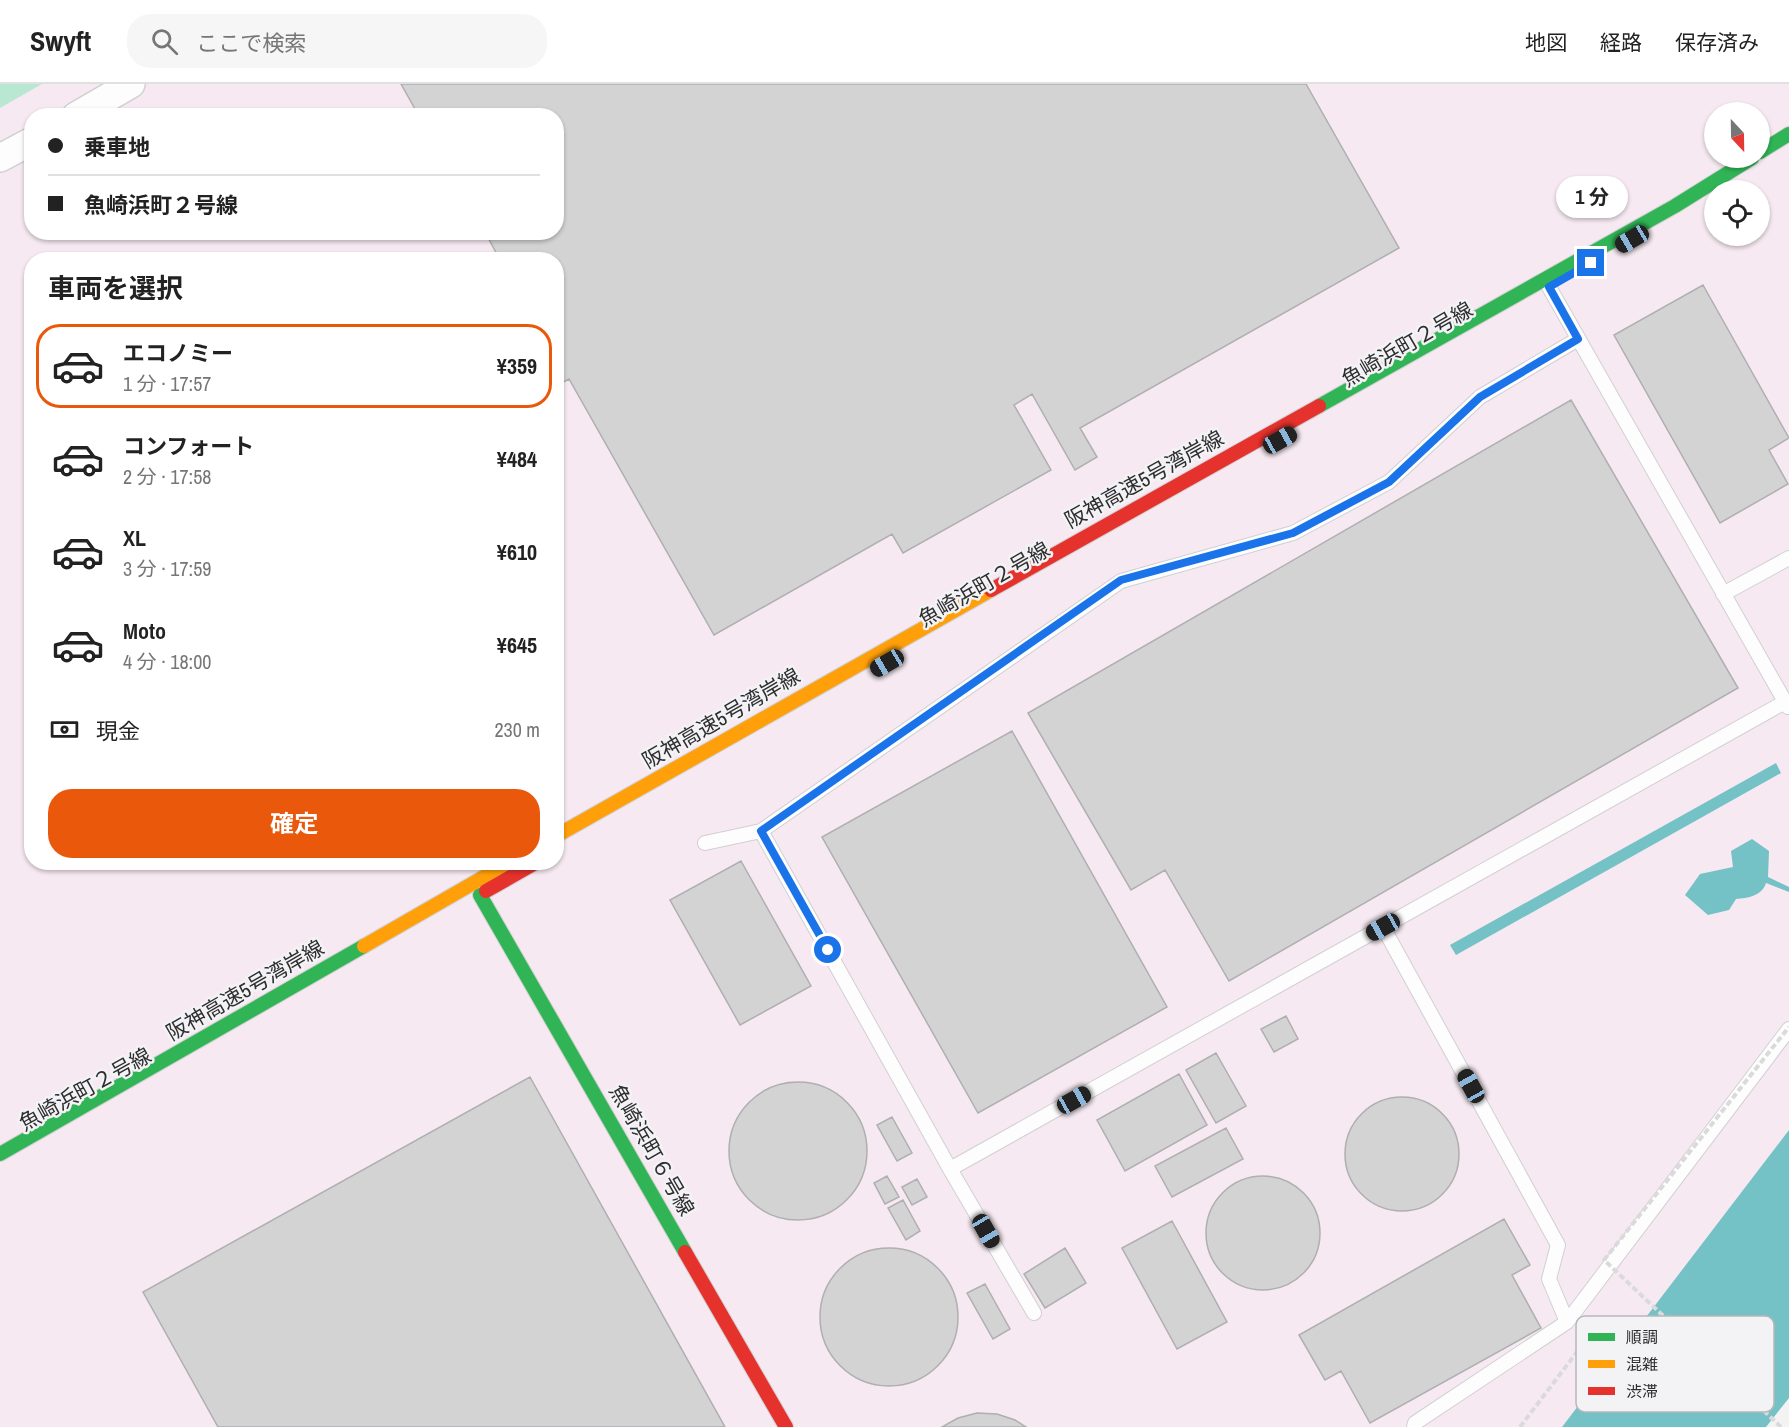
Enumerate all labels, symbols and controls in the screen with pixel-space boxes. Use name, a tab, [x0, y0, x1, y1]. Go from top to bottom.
search box	[127, 14, 547, 68]
text: Swyft	[30, 22, 91, 60]
icon: search	[148, 25, 181, 58]
text: ここで検索	[196, 28, 306, 58]
text: 地図	[1525, 28, 1567, 57]
text: 経路	[1600, 28, 1642, 57]
text: 保存済み	[1675, 28, 1759, 57]
north arrow	[1704, 102, 1770, 168]
map controls	[1704, 102, 1770, 246]
text: 乗車地	[84, 132, 150, 162]
callout: 1 分	[1555, 176, 1627, 218]
button: locate	[1704, 180, 1770, 246]
text: 1 分	[1575, 183, 1609, 210]
text: 魚崎浜町２号線	[84, 190, 238, 220]
car	[1612, 222, 1652, 256]
route end	[1577, 249, 1604, 276]
text: 車両を選択	[48, 270, 183, 306]
street label: 魚崎浜町２号線	[1336, 295, 1478, 393]
text: エコノミー	[123, 338, 233, 368]
icon: car	[51, 339, 105, 393]
text: ¥359	[497, 351, 537, 381]
text: 1 分 · 17:57	[123, 370, 211, 397]
street label: 阪神高速5号湾岸線	[1059, 423, 1229, 535]
car	[1260, 423, 1300, 457]
text: コンフォート	[123, 431, 254, 461]
icon: car	[51, 432, 105, 486]
text: ¥484	[497, 444, 537, 474]
text: 2 分 · 17:58	[123, 463, 211, 490]
text: XL	[123, 523, 146, 553]
icon: car	[51, 525, 105, 579]
street label: 魚崎浜町２号線	[913, 535, 1055, 633]
text: ¥610	[497, 537, 537, 567]
text: 3 分 · 17:59	[123, 555, 211, 582]
text: Moto	[123, 616, 166, 646]
icon: car	[51, 618, 105, 672]
text: ¥645	[497, 630, 537, 660]
car	[867, 646, 907, 680]
text: 4 分 · 18:00	[123, 648, 211, 675]
street label: 阪神高速5号湾岸線	[637, 661, 805, 775]
icon: cash	[48, 713, 81, 746]
text: 現金	[96, 716, 140, 746]
text: 230 m	[494, 716, 540, 743]
button: 確定	[48, 789, 540, 858]
car	[1363, 910, 1403, 944]
street label: 阪神高速5号湾岸線	[161, 933, 329, 1047]
route start	[814, 936, 841, 963]
street label: 魚崎浜町２号線	[14, 1041, 156, 1137]
car	[1454, 1066, 1488, 1106]
street label: 魚崎浜町６号線	[603, 1079, 701, 1221]
car	[1054, 1083, 1094, 1117]
car	[969, 1211, 1003, 1251]
legend	[1576, 1316, 1774, 1412]
text: 順調	[1626, 1326, 1658, 1348]
text: 混雑	[1626, 1353, 1658, 1375]
text: 渋滞	[1626, 1380, 1658, 1402]

